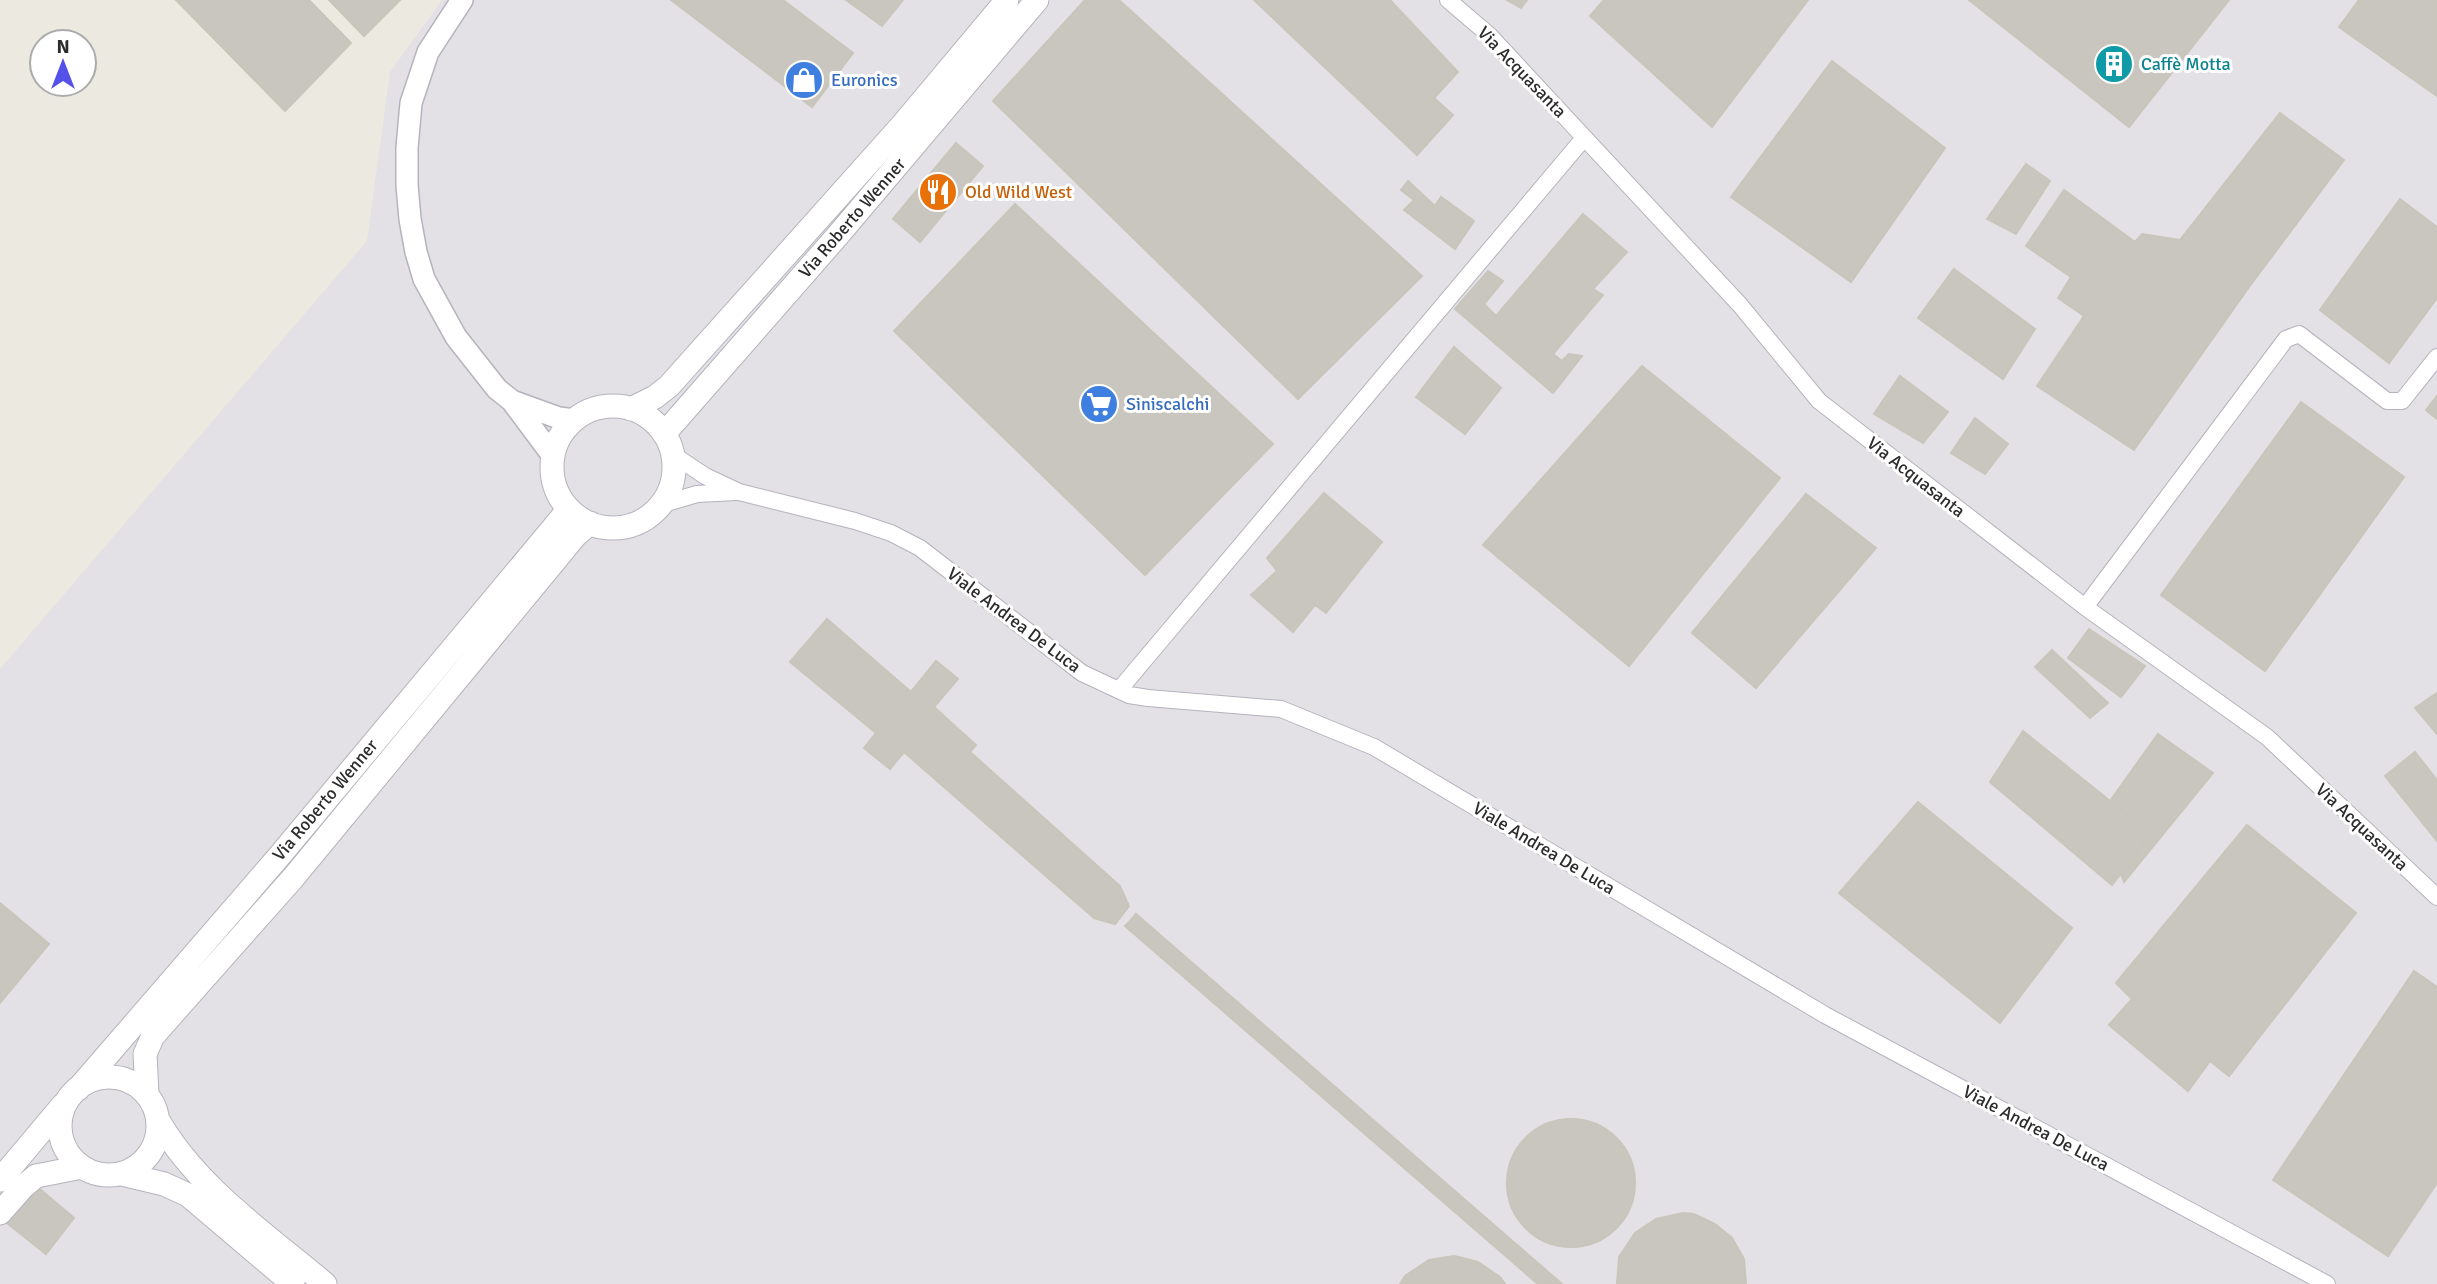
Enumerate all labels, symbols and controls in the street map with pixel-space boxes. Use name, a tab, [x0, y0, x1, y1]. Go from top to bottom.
street label: Via Acquasanta	[1473, 22, 1571, 122]
north arrow	[28, 28, 98, 98]
text: N	[56, 35, 70, 59]
building icon: Caffè Motta	[2093, 43, 2135, 85]
place label: Caffè Motta	[2141, 53, 2231, 75]
shop icon: Euronics	[783, 59, 825, 101]
place label: Euronics	[831, 69, 898, 91]
street label: Via Roberto Wenner	[794, 153, 910, 283]
restaurant icon: Old Wild West	[917, 171, 959, 213]
place label: Old Wild West	[965, 181, 1072, 203]
supermarket icon: Siniscalchi	[1078, 383, 1120, 425]
place label: Siniscalchi	[1126, 393, 1209, 415]
street label: Via Acquasanta	[1863, 432, 1969, 522]
street label: Viale Andrea De Luca	[943, 562, 1085, 678]
street label: Via Roberto Wenner	[268, 734, 383, 865]
street label: Via Acquasanta	[2311, 779, 2413, 875]
street label: Viale Andrea De Luca	[1469, 797, 1619, 899]
street label: Viale Andrea De Luca	[1959, 1080, 2113, 1176]

